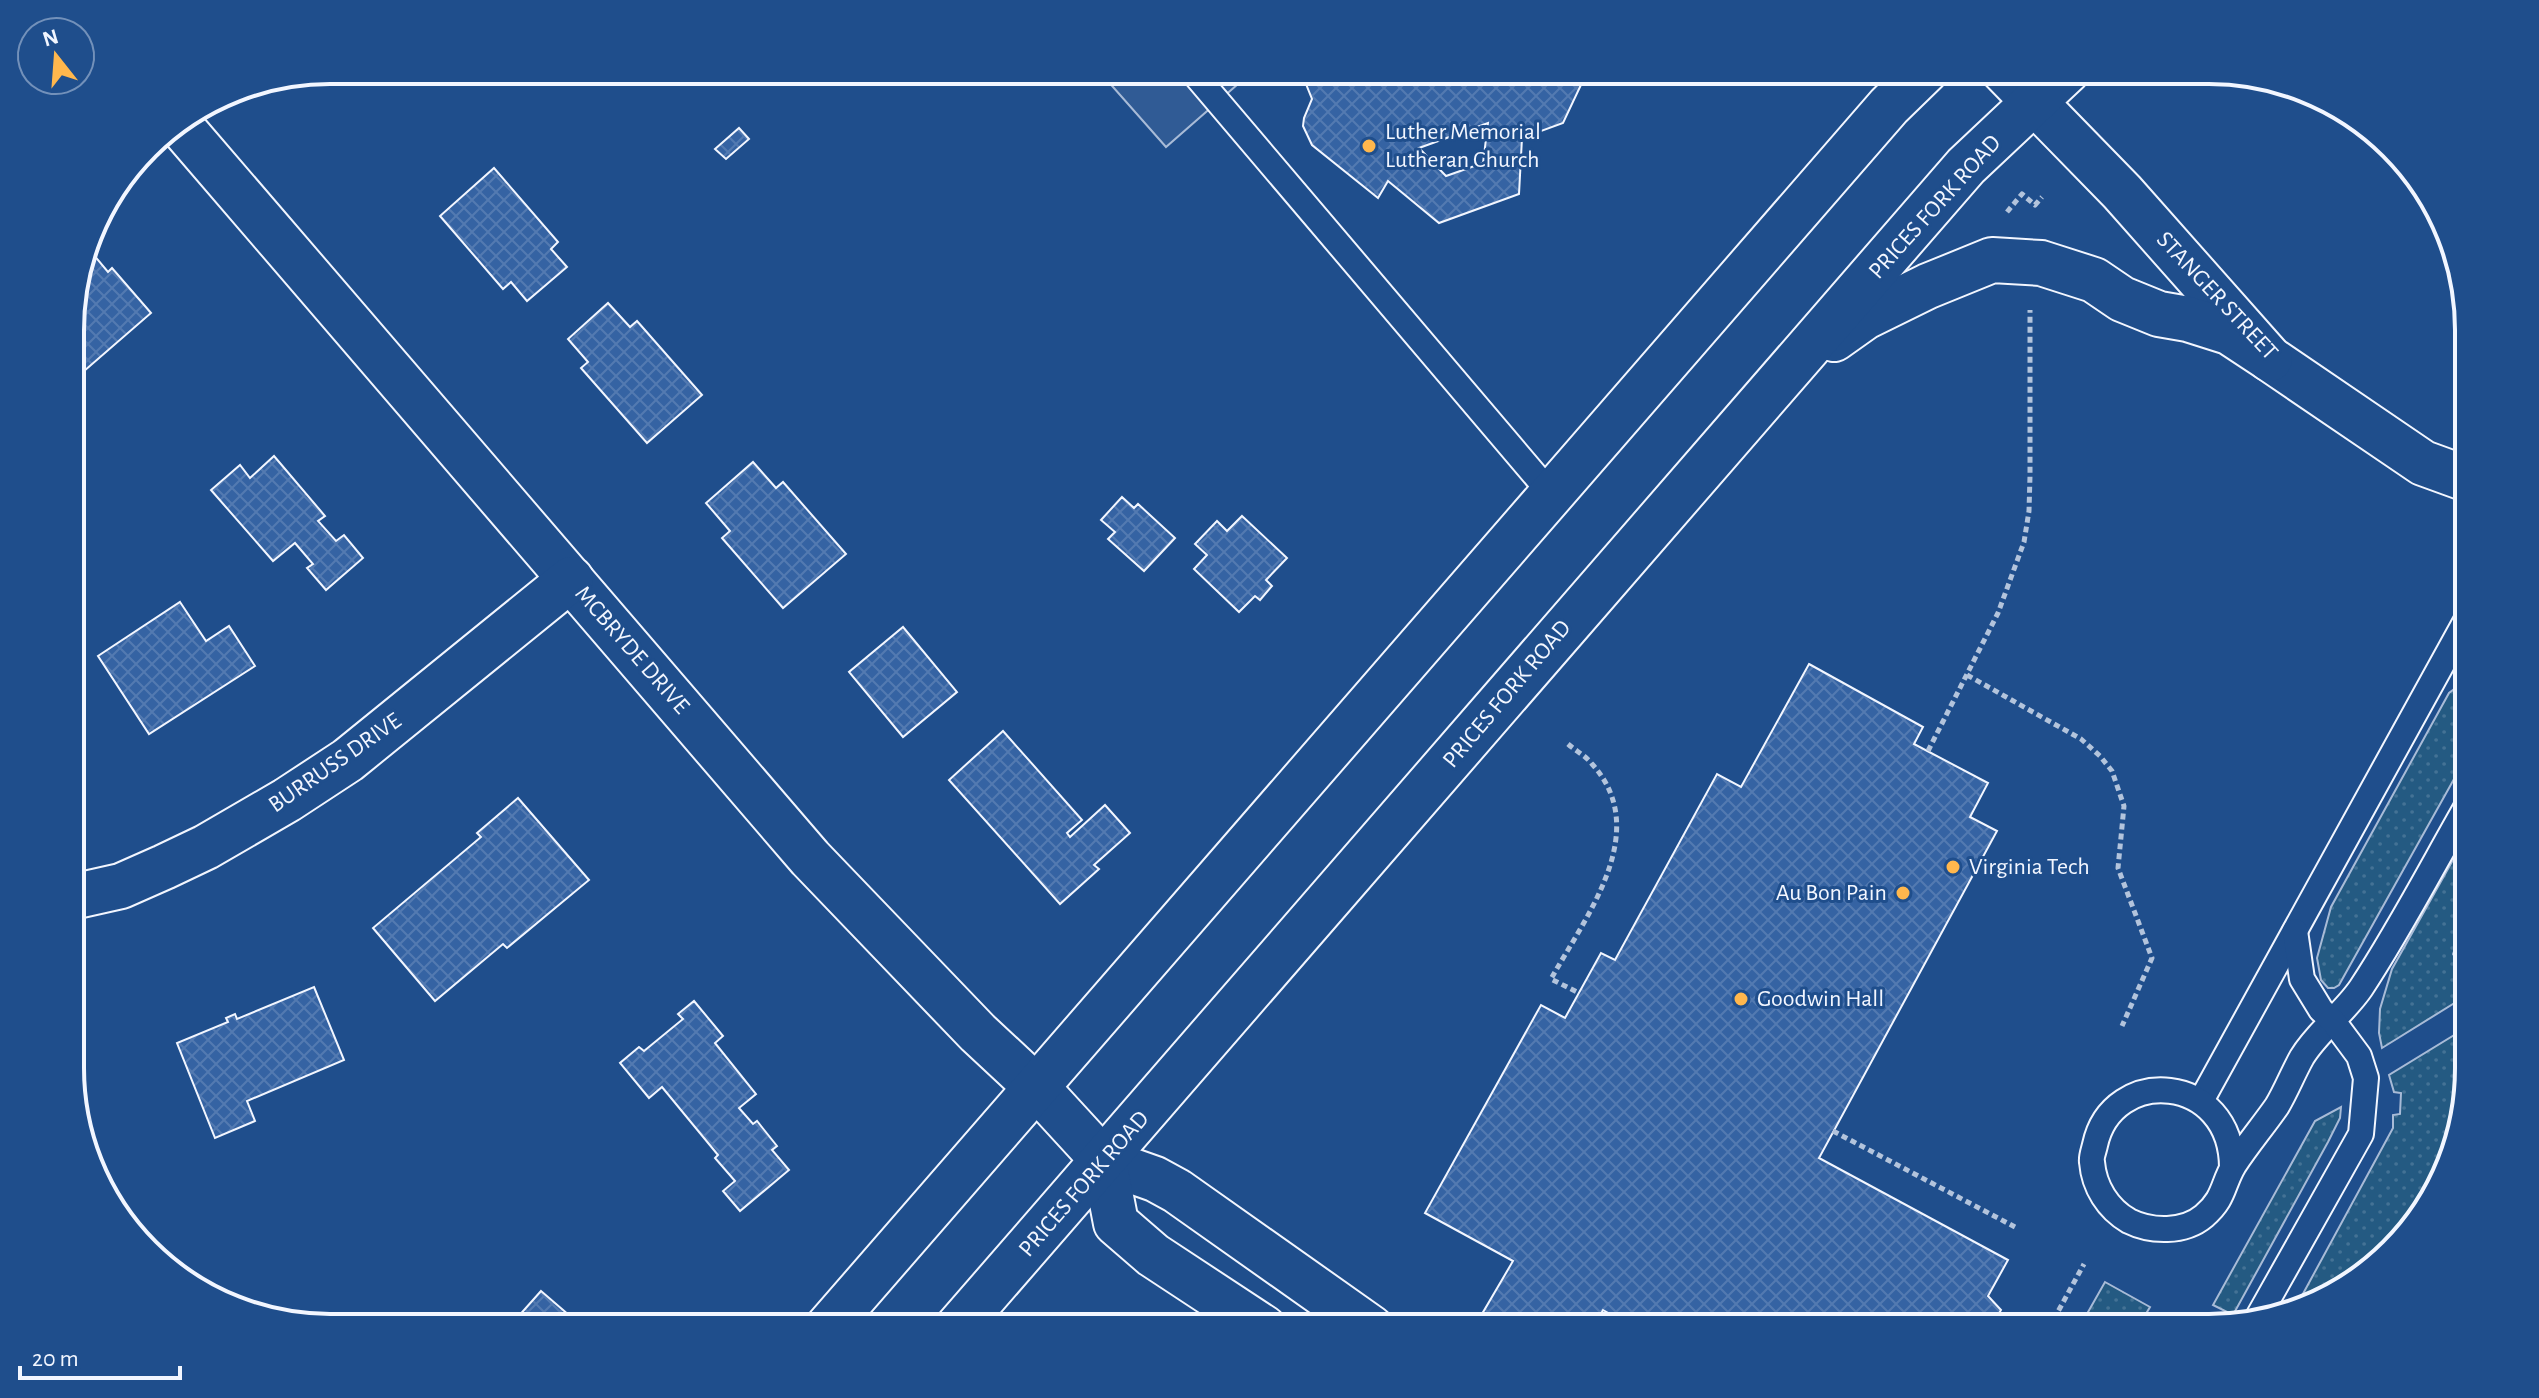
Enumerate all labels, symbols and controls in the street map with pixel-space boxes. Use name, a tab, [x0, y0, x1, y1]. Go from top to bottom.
north arrow	[16, 16, 96, 96]
text: N	[40, 25, 61, 51]
place label: Luther Memorial Lutheran Church	[1385, 120, 1541, 172]
street label: PRICES FORK ROAD	[1864, 130, 2006, 284]
marker: Luther Memorial Lutheran Church	[1360, 137, 1378, 155]
street label: STANGER STREET	[2152, 227, 2282, 365]
street label: MCBRYDE DRIVE	[570, 582, 694, 719]
street label: PRICES FORK ROAD	[1438, 616, 1576, 772]
street label: BURRUSS DRIVE	[264, 708, 406, 817]
place label: Virginia Tech	[1969, 855, 2090, 879]
marker: Virginia Tech	[1944, 858, 1962, 876]
place label: Au Bon Pain	[1776, 881, 1887, 905]
marker: Au Bon Pain	[1894, 884, 1912, 902]
place label: Goodwin Hall	[1757, 987, 1884, 1011]
marker: Goodwin Hall	[1732, 990, 1750, 1008]
street label: PRICES FORK ROAD	[1014, 1106, 1154, 1262]
scale bar	[20, 1330, 180, 1380]
text: 20 m	[32, 1347, 79, 1371]

